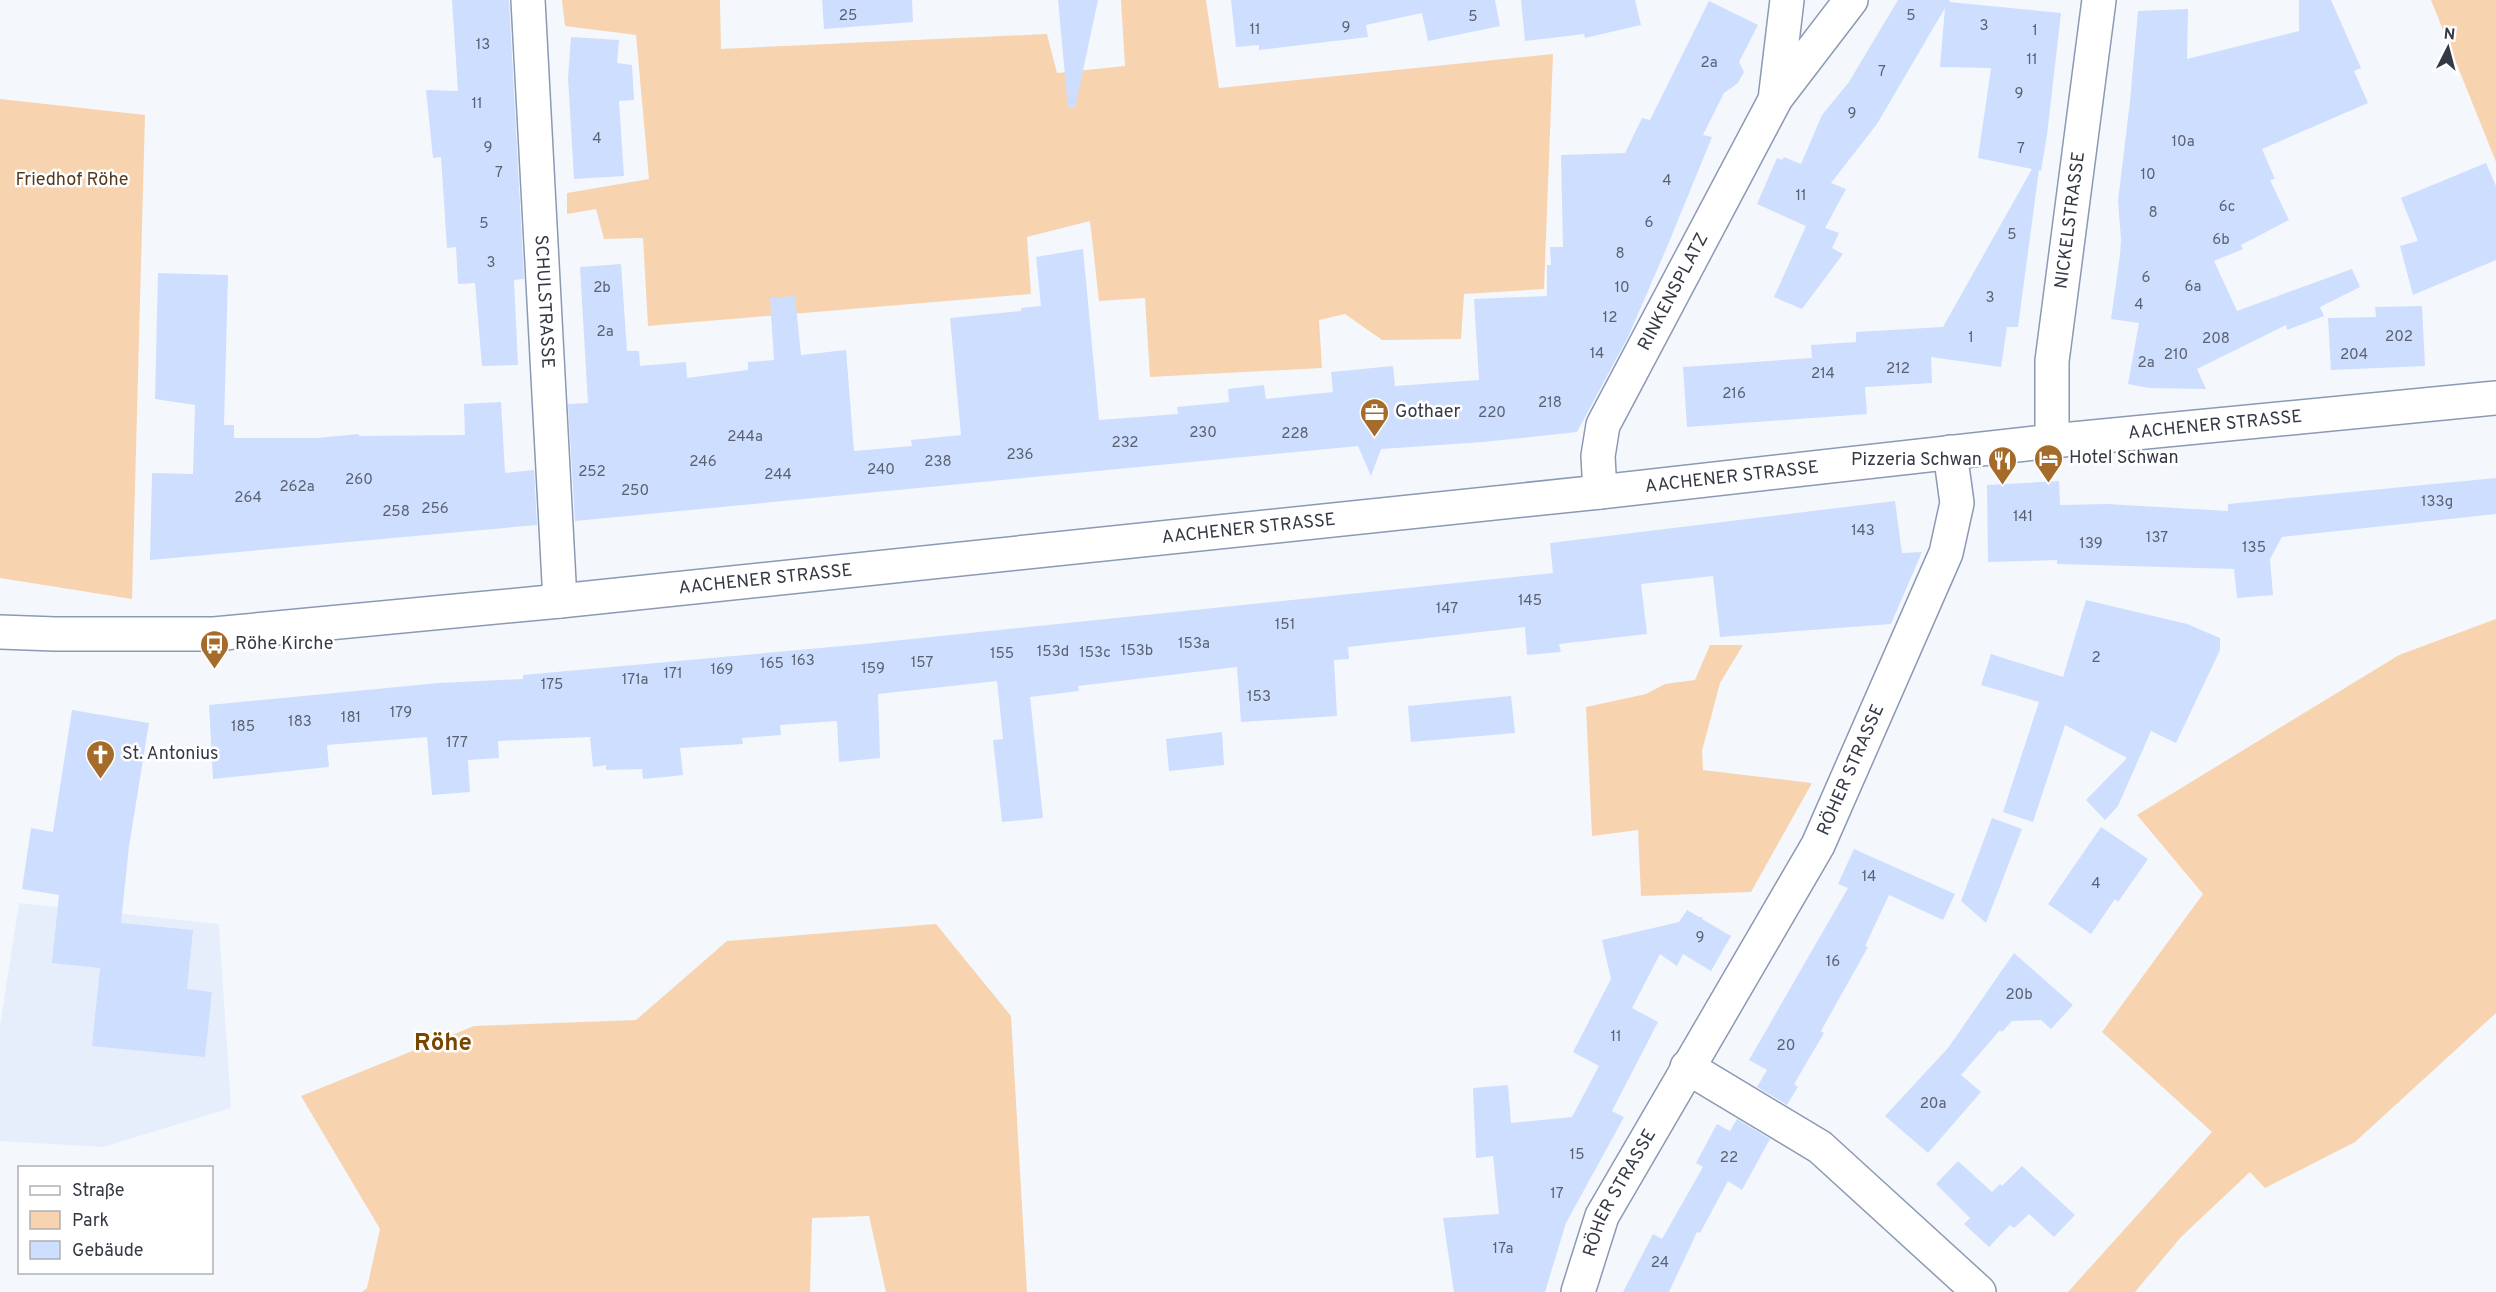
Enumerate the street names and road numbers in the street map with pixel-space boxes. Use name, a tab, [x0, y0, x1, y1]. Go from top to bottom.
street label: NICKELSTRASSE	[2050, 150, 2091, 290]
street label: RINKENSPLATZ	[1633, 229, 1714, 355]
street label: SCHULSTRASSE	[529, 234, 559, 369]
street label: AACHENER STRASSE	[2127, 405, 2303, 445]
street label: AACHENER STRASSE	[1644, 456, 1820, 498]
street label: AACHENER STRASSE	[1161, 508, 1337, 549]
street label: AACHENER STRASSE	[677, 559, 853, 600]
street label: RÖHER STRASSE	[1812, 701, 1890, 839]
street label: RÖHER STRASSE	[1578, 1125, 1662, 1260]

